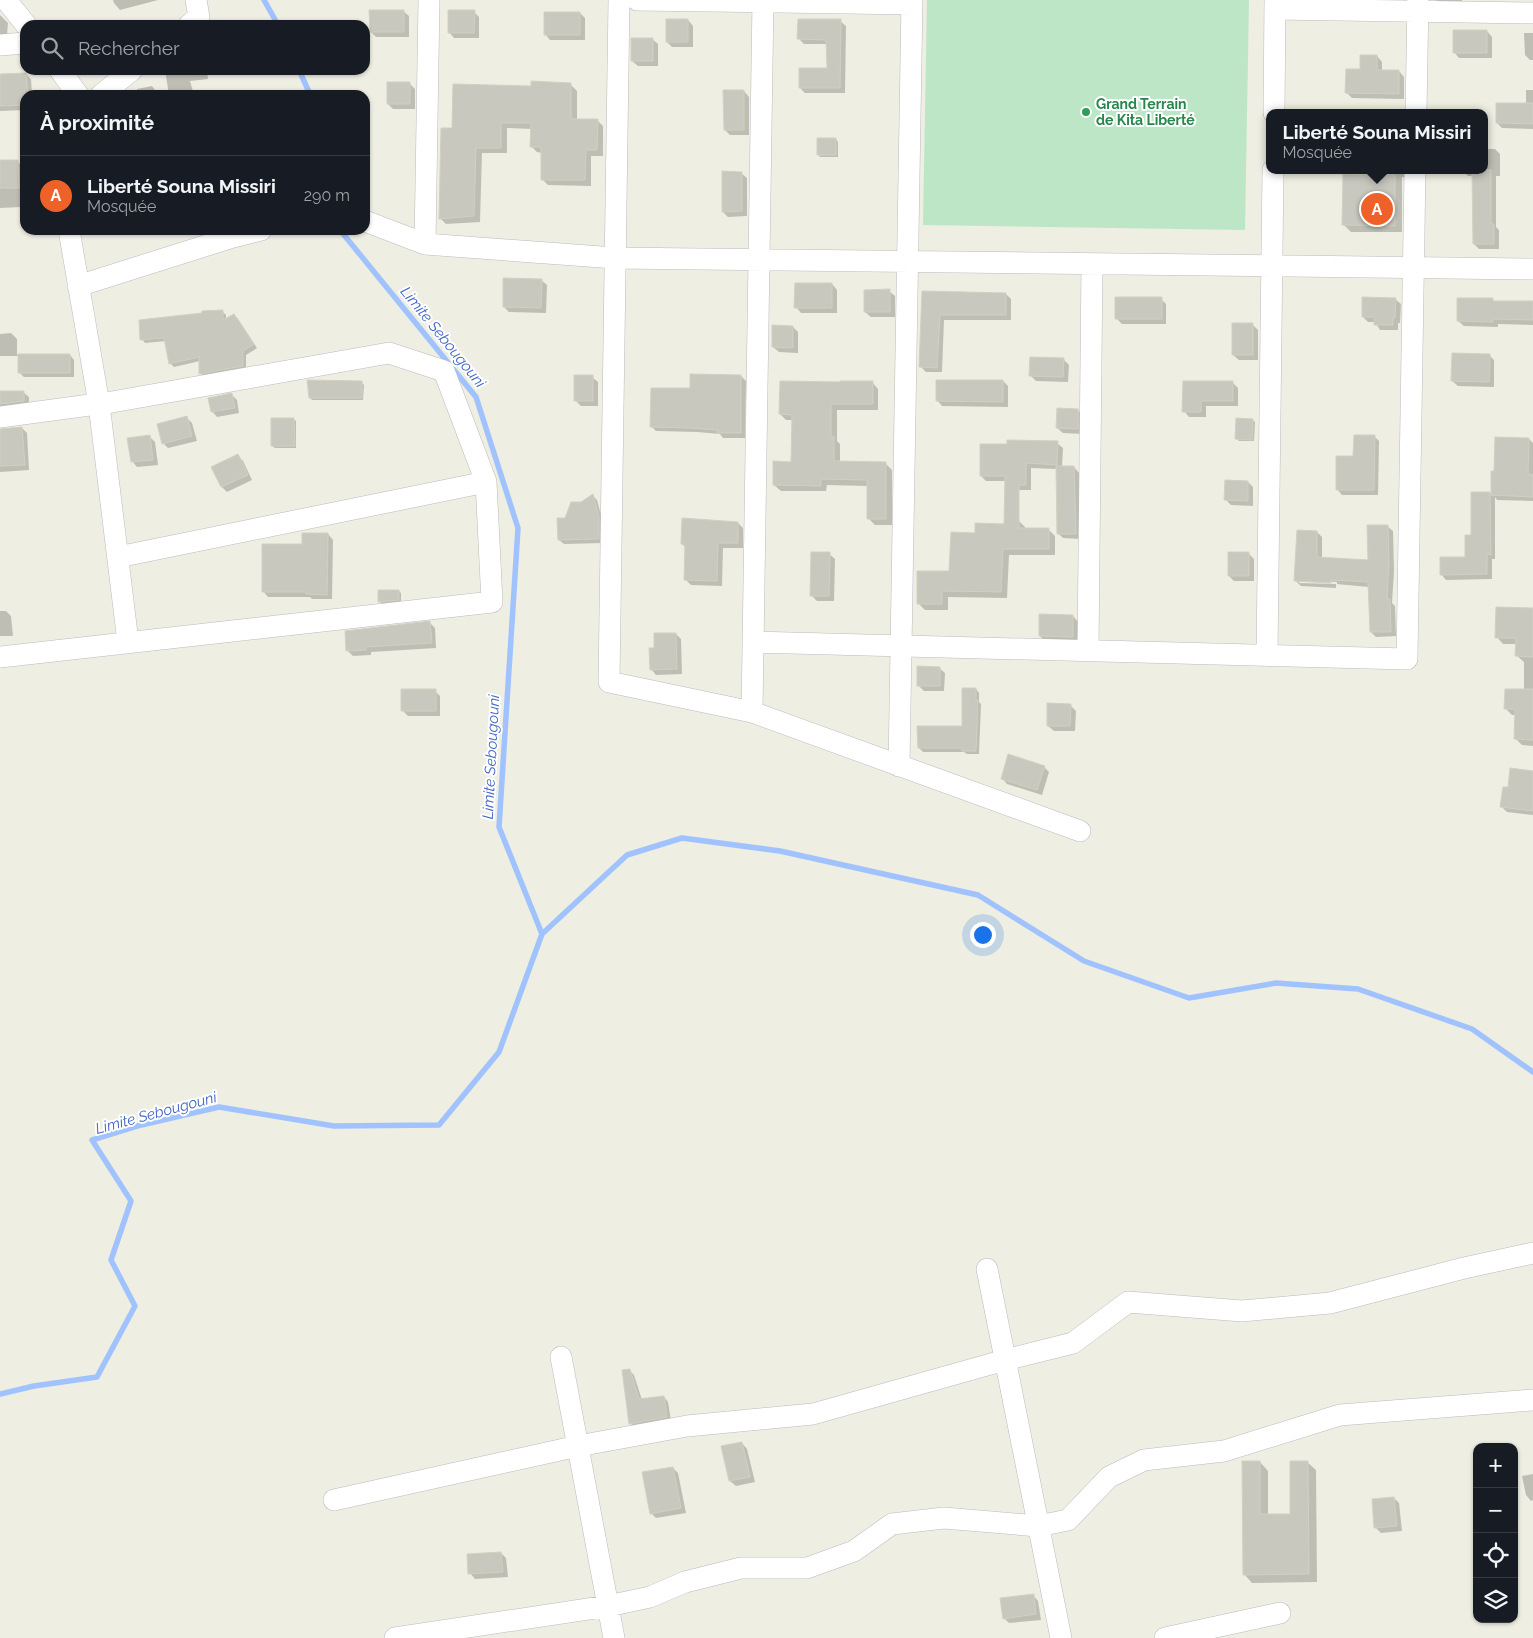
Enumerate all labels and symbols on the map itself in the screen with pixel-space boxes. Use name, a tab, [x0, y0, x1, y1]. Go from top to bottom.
place label: Grand Terrain de Kita Liberté	[1096, 96, 1195, 128]
marker: Grand Terrain de Kita Liberté	[1080, 106, 1092, 118]
pin: A	[1361, 190, 1393, 228]
water label: Limite Sebougouni	[397, 283, 490, 392]
water label: Limite Sebougouni	[479, 693, 503, 820]
your location	[970, 922, 996, 948]
water label: Limite Sebougouni	[93, 1088, 219, 1138]

